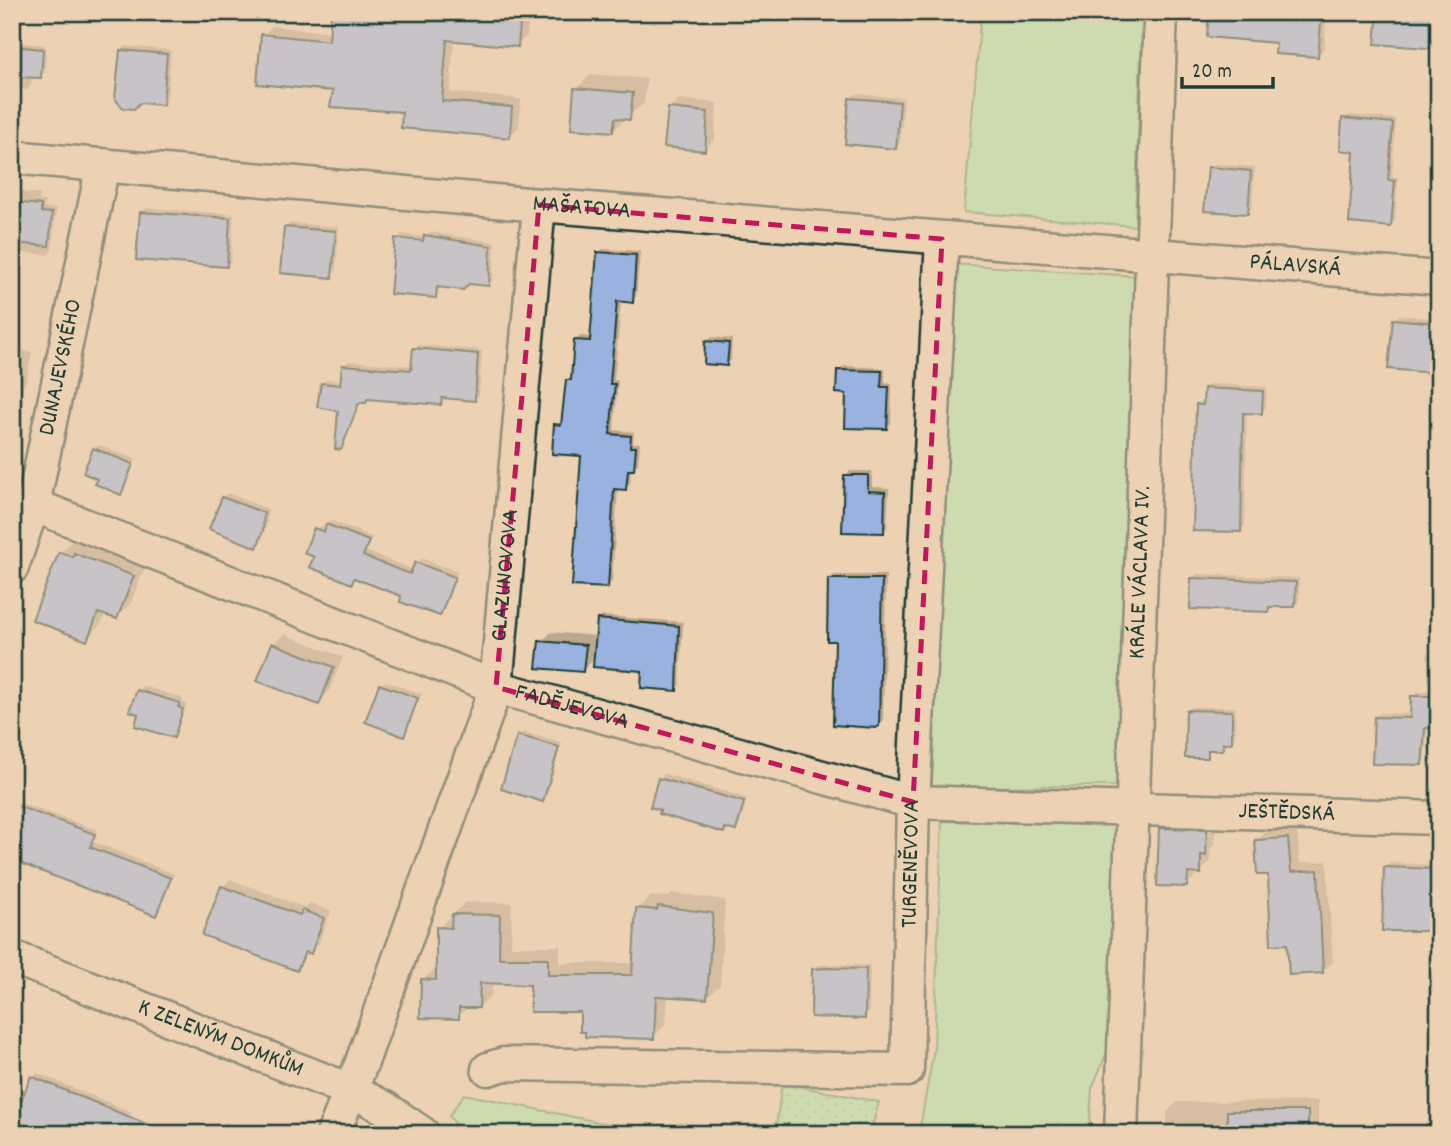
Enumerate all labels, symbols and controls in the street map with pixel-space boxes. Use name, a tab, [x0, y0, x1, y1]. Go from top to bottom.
scale bar	[1182, 46, 1272, 90]
text: 20 m	[1192, 58, 1232, 88]
street label: MAŠATOVA	[531, 188, 632, 229]
street label: PÁLAVSKÁ	[1248, 246, 1343, 287]
street label: DUNAJEVSKÉHO	[31, 296, 92, 439]
street label: KRÁLE VÁCLAVA IV.	[1121, 485, 1161, 660]
street label: GLAZUNOVOVA	[483, 508, 529, 643]
street label: FADĚJEVOVA	[511, 676, 632, 740]
street label: JEŠTĚDSKÁ	[1238, 795, 1336, 832]
street label: TURGENĚVOVA	[893, 799, 930, 929]
street label: K ZELENÝM DOMKŮM	[133, 991, 308, 1087]

